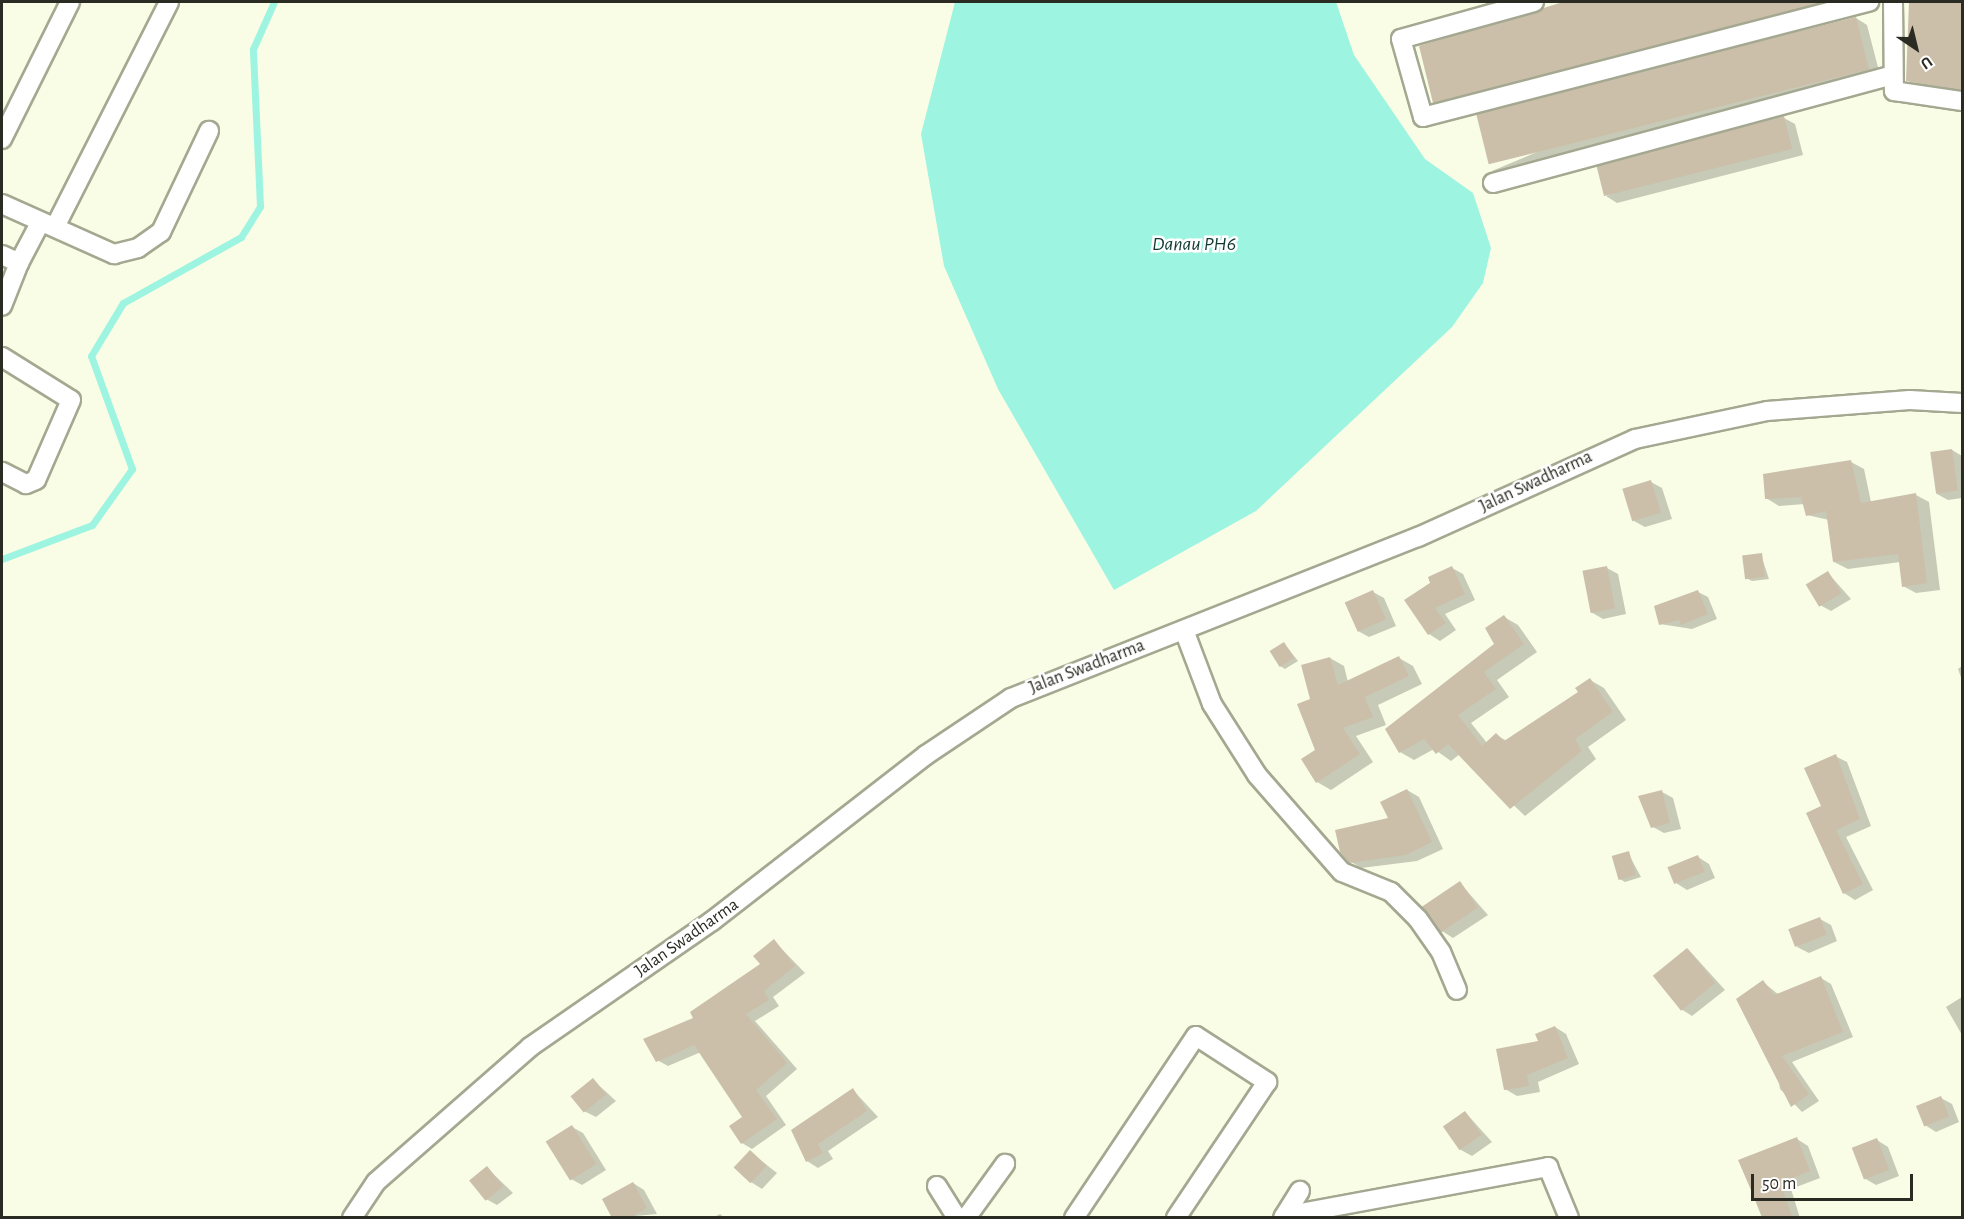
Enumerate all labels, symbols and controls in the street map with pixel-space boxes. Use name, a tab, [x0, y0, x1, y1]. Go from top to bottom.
north arrow	[1886, 18, 1946, 78]
text: U	[1918, 53, 1935, 72]
water label: Danau PH6	[1152, 232, 1236, 256]
street label: Jalan Swadharma	[1476, 446, 1596, 518]
street label: Jalan Swadharma	[1026, 635, 1148, 699]
street label: Jalan Swadharma	[631, 894, 743, 982]
scale bar	[1754, 1162, 1916, 1200]
text: 50 m	[1762, 1175, 1796, 1193]

